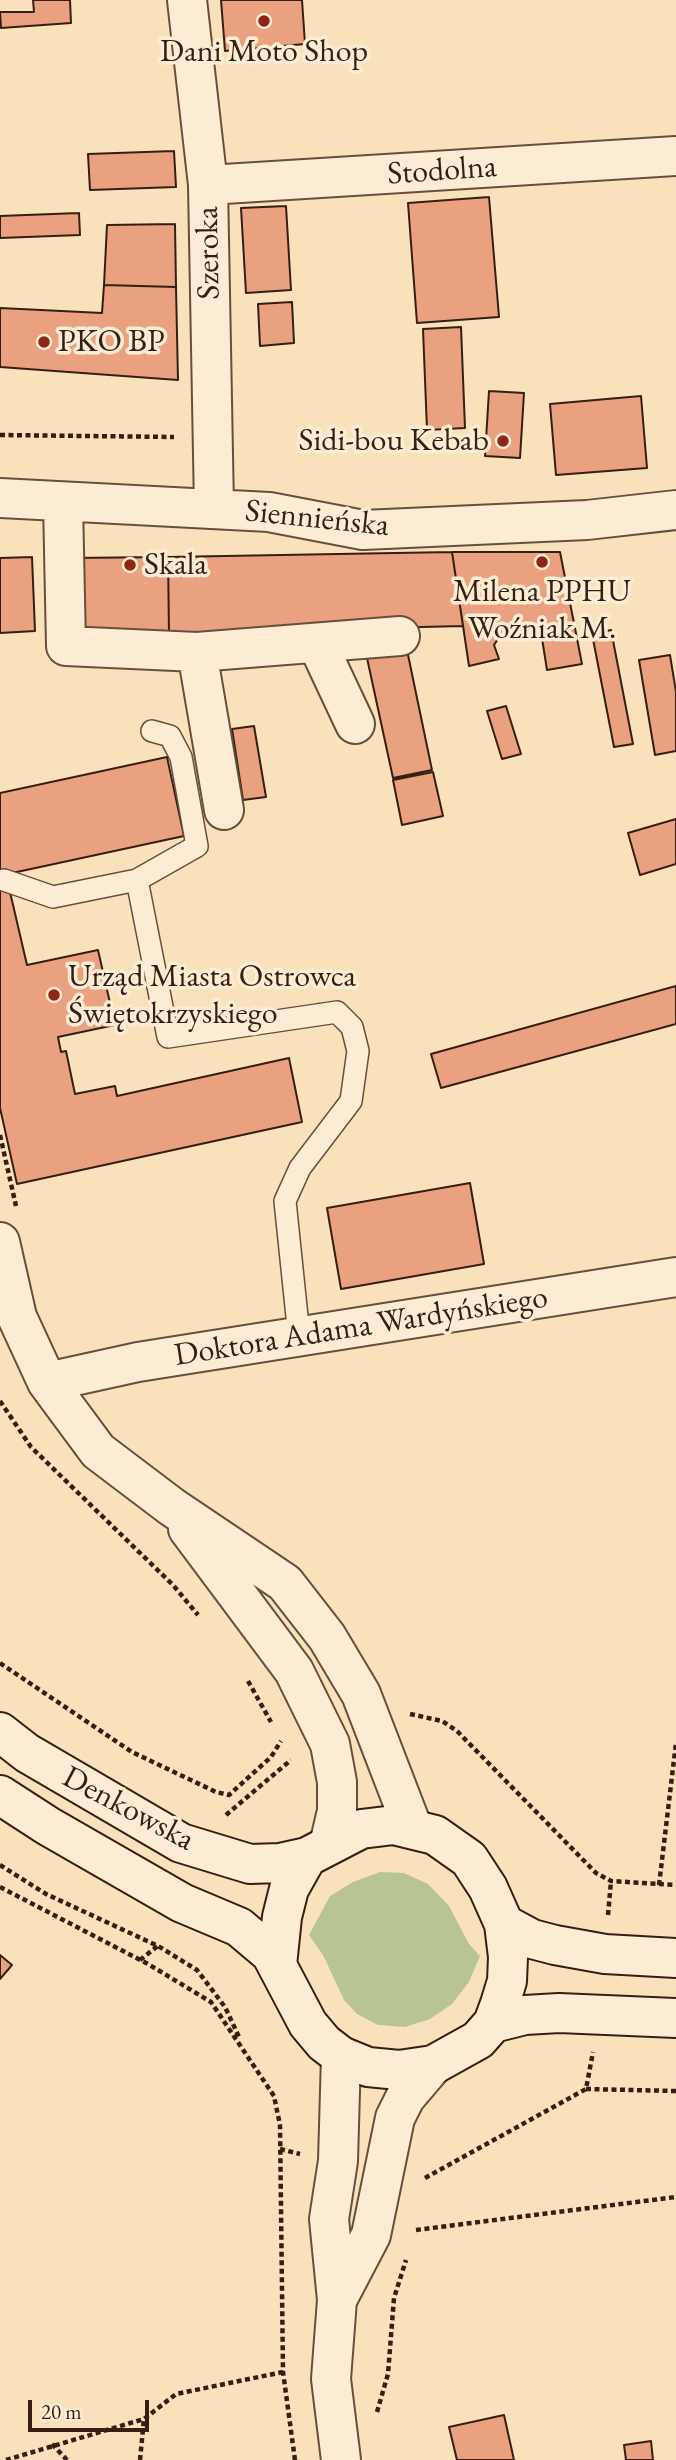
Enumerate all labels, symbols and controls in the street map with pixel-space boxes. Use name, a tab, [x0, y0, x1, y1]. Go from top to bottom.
marker: Dani Moto Shop	[256, 13, 272, 29]
place label: Dani Moto Shop	[160, 33, 368, 71]
street label: Stodolna	[386, 148, 498, 194]
street label: Szeroka	[189, 206, 229, 300]
place label: PKO BP	[58, 323, 165, 361]
marker: PKO BP	[36, 334, 52, 350]
place label: Sidi-bou Kebab	[299, 422, 489, 460]
marker: Sidi-bou Kebab	[495, 433, 511, 449]
street label: Siennieńska	[243, 492, 391, 546]
place label: Skala	[144, 546, 207, 584]
marker: Milena PPHU Woźniak M.	[534, 554, 550, 570]
marker: Skala	[122, 557, 138, 573]
place label: Milena PPHU Woźniak M.	[453, 573, 631, 648]
place label: Urząd Miasta Ostrowca Świętokrzyskiego	[68, 958, 356, 1033]
marker: Urząd Miasta Ostrowca Świętokrzyskiego	[46, 987, 62, 1003]
street label: Doktora Adama Wardyńskiego	[172, 1279, 550, 1375]
street label: Denkowska	[55, 1758, 201, 1860]
scale bar	[32, 2386, 152, 2430]
text: 20 m	[41, 2398, 82, 2425]

